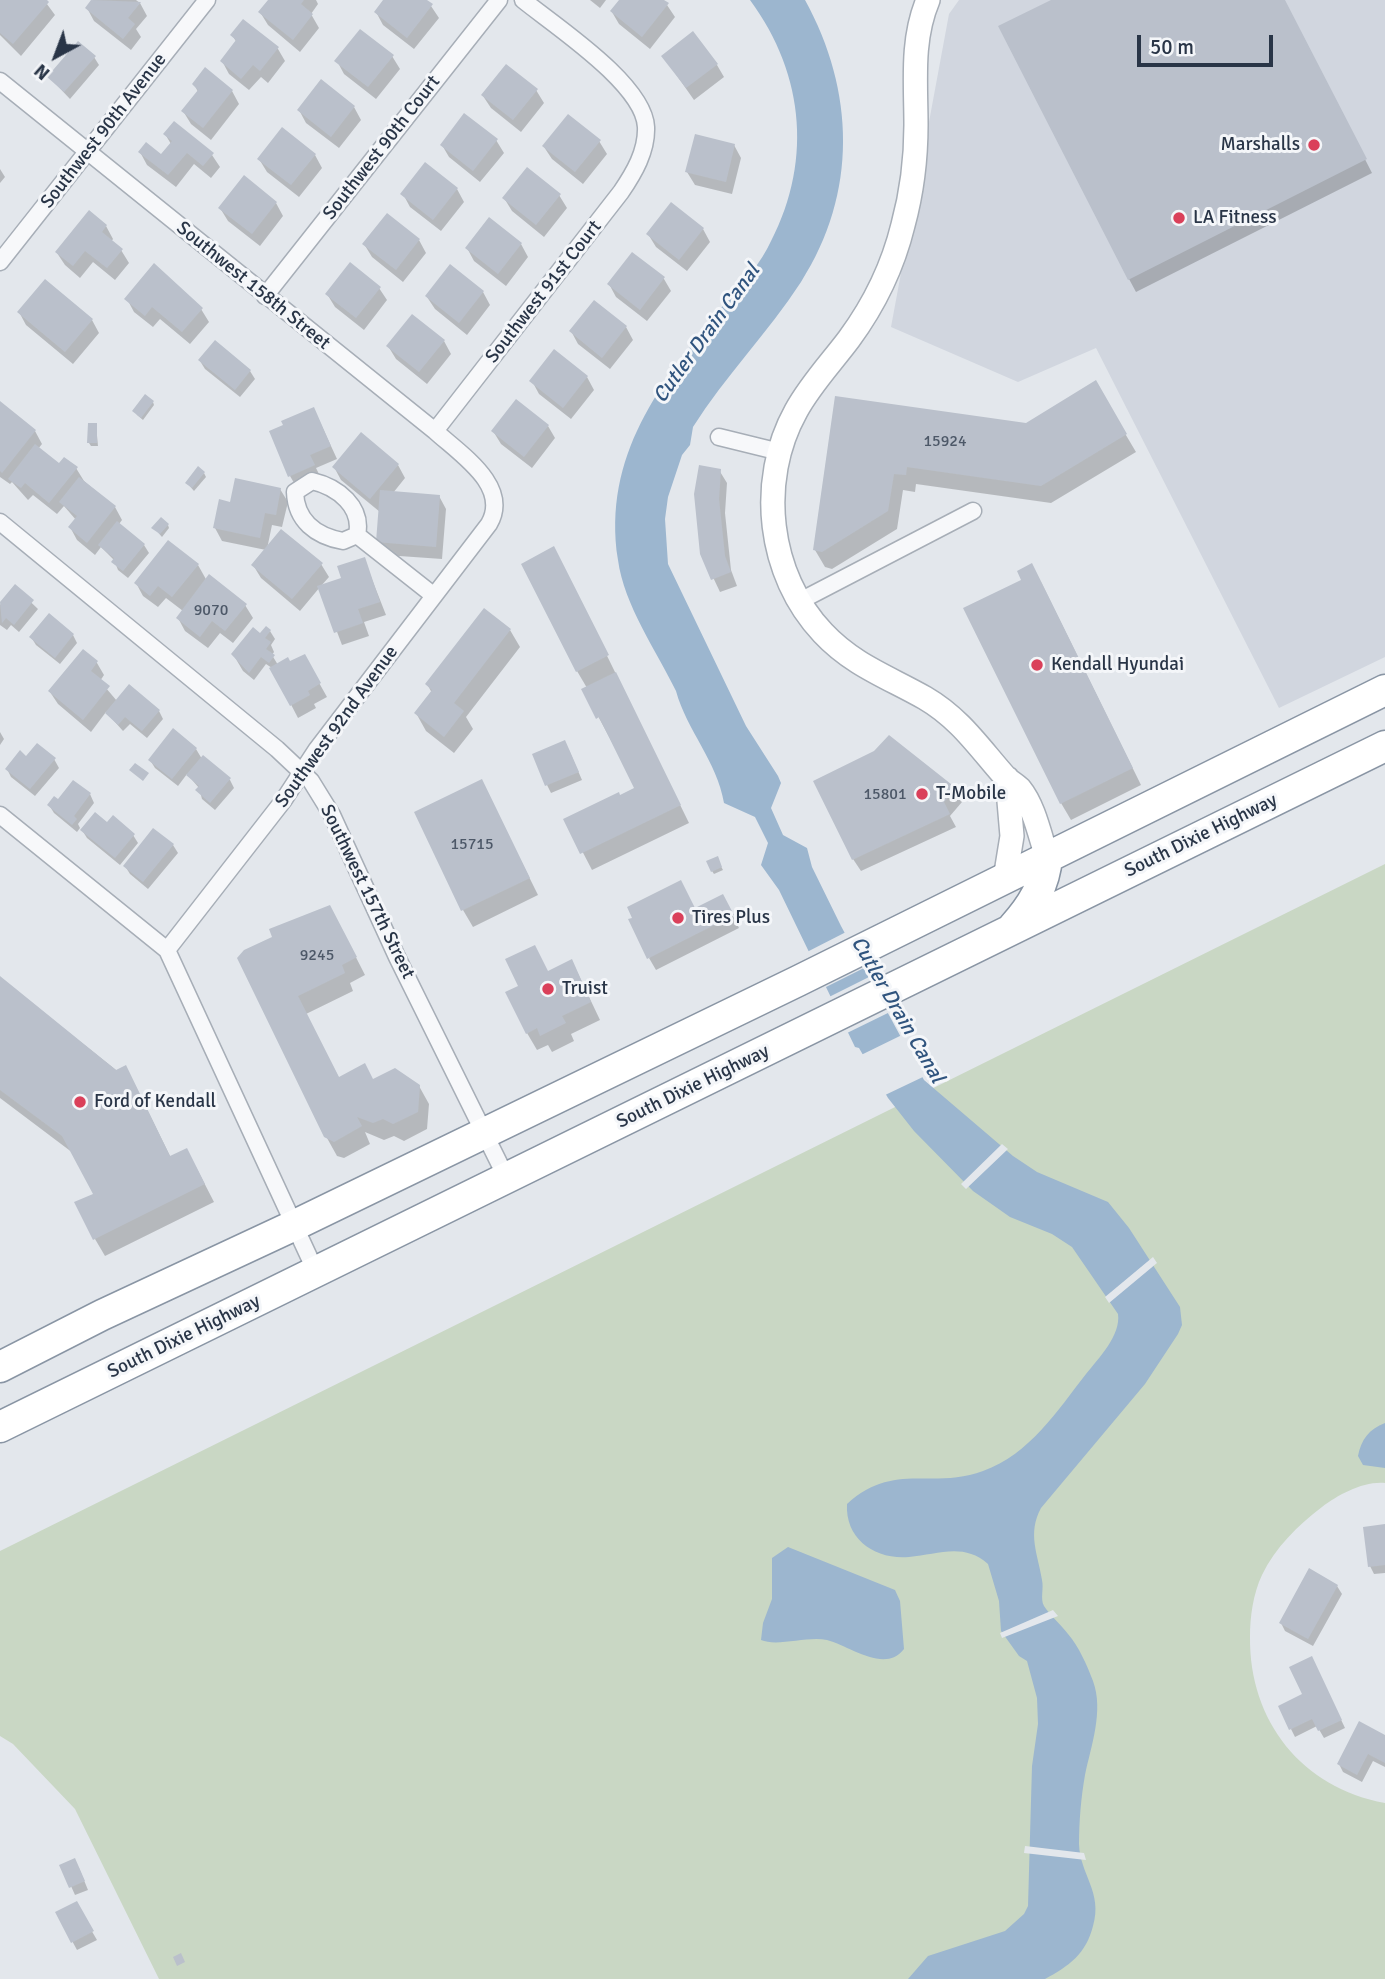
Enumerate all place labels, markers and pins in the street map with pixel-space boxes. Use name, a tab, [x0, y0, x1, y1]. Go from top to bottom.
place label: Marshalls	[1220, 134, 1300, 156]
marker: Marshalls	[1306, 137, 1322, 153]
place label: LA Fitness	[1193, 207, 1277, 229]
marker: LA Fitness	[1171, 210, 1187, 226]
place label: Kendall Hyundai	[1051, 654, 1184, 676]
marker: Kendall Hyundai	[1029, 657, 1045, 673]
place label: T-Mobile	[936, 783, 1006, 805]
marker: T-Mobile	[914, 786, 930, 802]
place label: Tires Plus	[692, 907, 770, 929]
marker: Tires Plus	[670, 910, 686, 926]
place label: Truist	[562, 978, 608, 1000]
marker: Truist	[540, 981, 556, 997]
place label: Ford of Kendall	[94, 1091, 216, 1113]
marker: Ford of Kendall	[72, 1094, 88, 1110]

